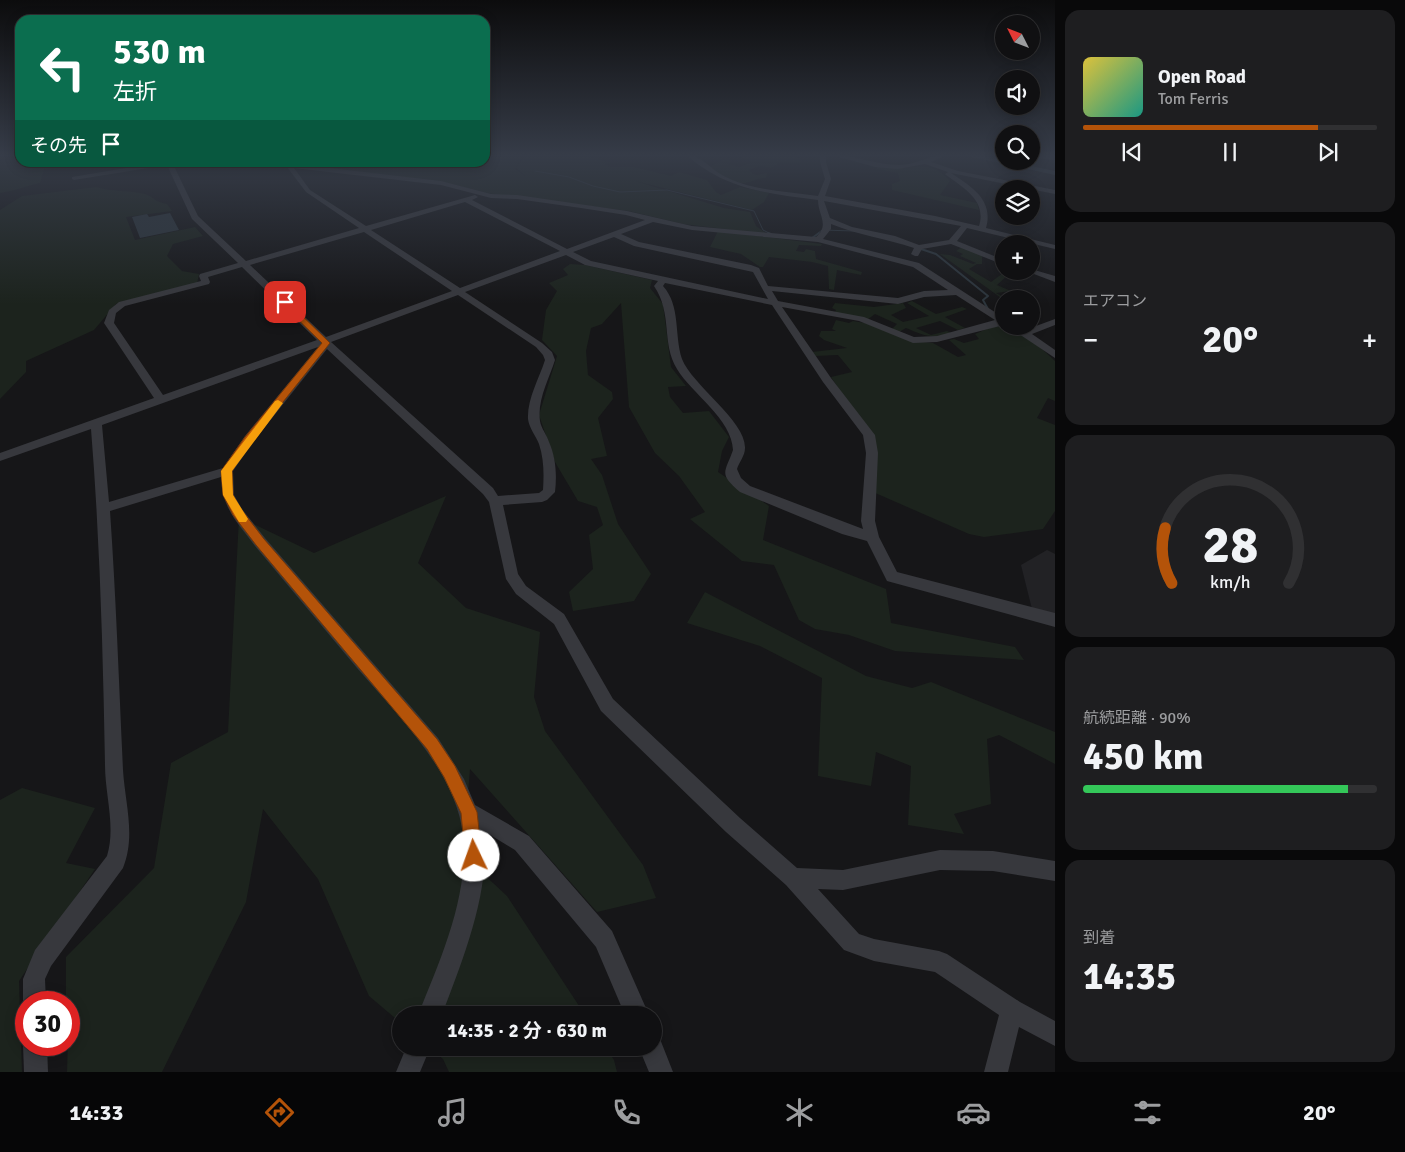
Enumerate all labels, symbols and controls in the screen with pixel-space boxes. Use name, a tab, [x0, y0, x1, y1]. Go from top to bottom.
north arrow	[995, 15, 1040, 60]
map controls	[995, 15, 1040, 335]
text: 530 m	[113, 30, 206, 73]
icon: left	[30, 35, 95, 100]
text: Open Road	[1158, 65, 1246, 89]
button: sound	[995, 70, 1040, 115]
text: 左折	[113, 78, 157, 105]
text: Tom Ferris	[1158, 89, 1228, 109]
button: search	[995, 125, 1040, 170]
icon: arrive	[97, 130, 125, 158]
text: その先	[30, 134, 87, 158]
icon: previous	[1118, 138, 1146, 166]
icon: pause	[1216, 138, 1244, 166]
icon: next	[1314, 138, 1342, 166]
button: layers	[995, 180, 1040, 225]
button: +	[995, 235, 1040, 280]
pin	[264, 281, 306, 323]
icon: arrive	[271, 288, 299, 316]
button: −	[995, 290, 1040, 335]
text: エアコン	[1083, 291, 1147, 311]
text: 20°	[1202, 316, 1258, 363]
text: −	[1083, 323, 1098, 357]
text: +	[1362, 323, 1377, 357]
text: 28	[1202, 513, 1258, 577]
text: km/h	[1210, 571, 1250, 593]
text: 航続距離 · 90%	[1083, 708, 1191, 728]
text: 450 km	[1083, 733, 1204, 780]
position arrow	[447, 829, 499, 881]
text: 到着	[1083, 928, 1115, 948]
text: 14:35	[1083, 953, 1176, 1000]
speed limit sign: 30	[15, 991, 80, 1056]
text: 14:35 · 2 分 · 630 m	[447, 1019, 607, 1043]
icon: directions	[262, 1095, 297, 1130]
icon: music	[435, 1095, 470, 1130]
icon: phone	[609, 1095, 644, 1130]
icon: climate	[782, 1095, 817, 1130]
icon: car	[956, 1095, 991, 1130]
icon: filters	[1130, 1095, 1165, 1130]
text: 14:33	[69, 1099, 123, 1126]
text: 20°	[1303, 1099, 1336, 1126]

